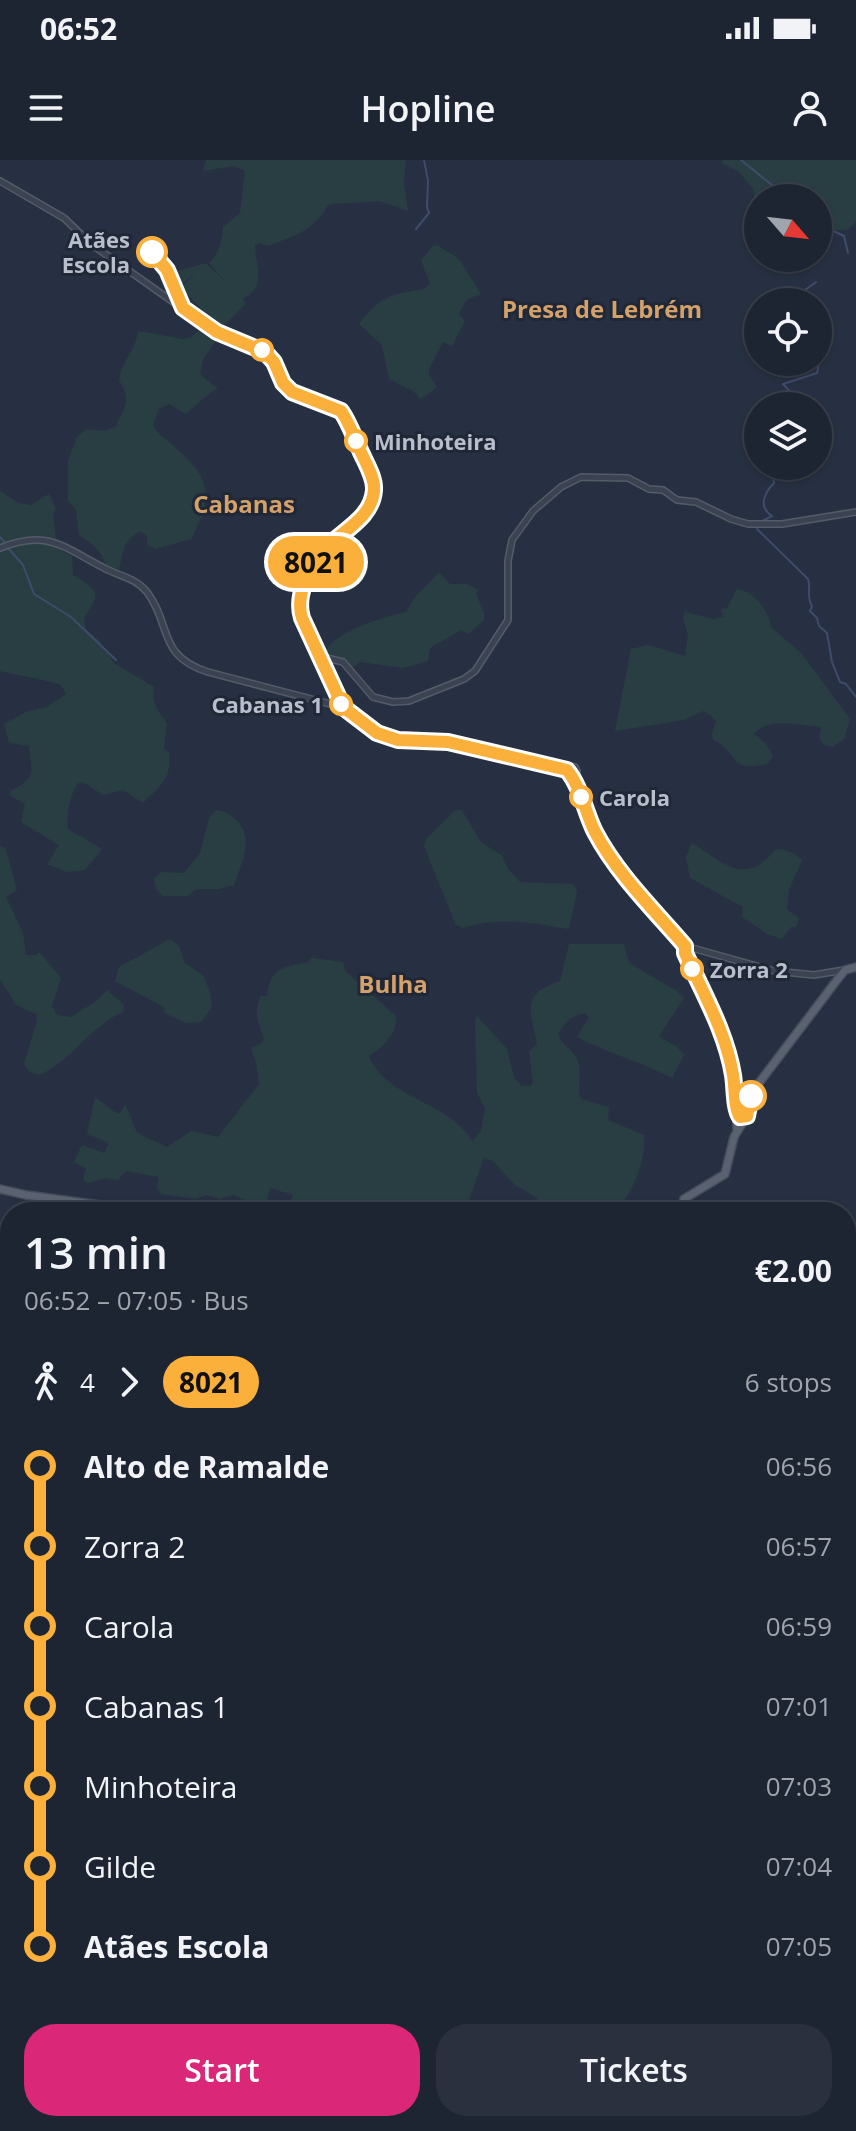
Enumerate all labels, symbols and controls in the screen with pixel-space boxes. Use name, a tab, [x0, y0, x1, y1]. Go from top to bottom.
text: 06:52	[40, 8, 117, 49]
text: Hopline	[360, 84, 496, 133]
icon: menu	[24, 86, 68, 130]
icon: person	[788, 86, 832, 130]
north arrow	[744, 184, 832, 272]
map controls	[744, 184, 832, 480]
place label: Atães Escola	[62, 224, 130, 279]
marker: Atães Escola	[137, 237, 167, 267]
button: locate	[744, 288, 832, 376]
district label: Presa de Lebrém	[502, 292, 702, 325]
unlabelled marker	[251, 339, 273, 361]
button: layers	[744, 392, 832, 480]
place label: Minhoteira	[374, 426, 497, 456]
marker: Minhoteira	[345, 430, 367, 452]
district label: Cabanas	[193, 487, 295, 520]
line badge: 8021	[260, 536, 372, 588]
text: 8021	[284, 543, 348, 581]
place label: Cabanas 1	[212, 689, 323, 719]
marker: Cabanas 1	[330, 693, 352, 715]
place label: Carola	[599, 782, 670, 812]
marker: Carola	[570, 786, 592, 808]
place label: Zorra 2	[710, 954, 788, 984]
marker: Zorra 2	[681, 958, 703, 980]
district label: Bulha	[358, 967, 428, 1000]
unlabelled marker	[736, 1081, 766, 1111]
text: 13 min	[24, 1222, 168, 1282]
text: €2.00	[755, 1250, 832, 1291]
text: 06:52 – 07:05 · Bus	[24, 1282, 249, 1318]
icon: walk	[24, 1360, 68, 1404]
icon: forward	[107, 1360, 151, 1404]
text: 8021	[179, 1363, 243, 1401]
text: 4	[80, 1364, 95, 1400]
text: 6 stops	[745, 1364, 832, 1400]
text: Alto de Ramalde	[84, 1446, 329, 1487]
text: 06:56	[766, 1448, 832, 1484]
text: Zorra 2	[84, 1526, 185, 1567]
text: 06:57	[766, 1528, 832, 1564]
text: Carola	[84, 1606, 174, 1647]
text: 06:59	[766, 1608, 832, 1644]
text: Cabanas 1	[84, 1686, 229, 1727]
text: 07:01	[766, 1688, 832, 1724]
text: Minhoteira	[84, 1766, 237, 1807]
text: 07:03	[766, 1768, 832, 1804]
text: Gilde	[84, 1846, 156, 1887]
text: 07:04	[766, 1848, 832, 1884]
text: Atães Escola	[84, 1926, 269, 1967]
text: 07:05	[766, 1928, 832, 1964]
button: Start	[24, 2024, 420, 2116]
button: Tickets	[436, 2024, 832, 2116]

